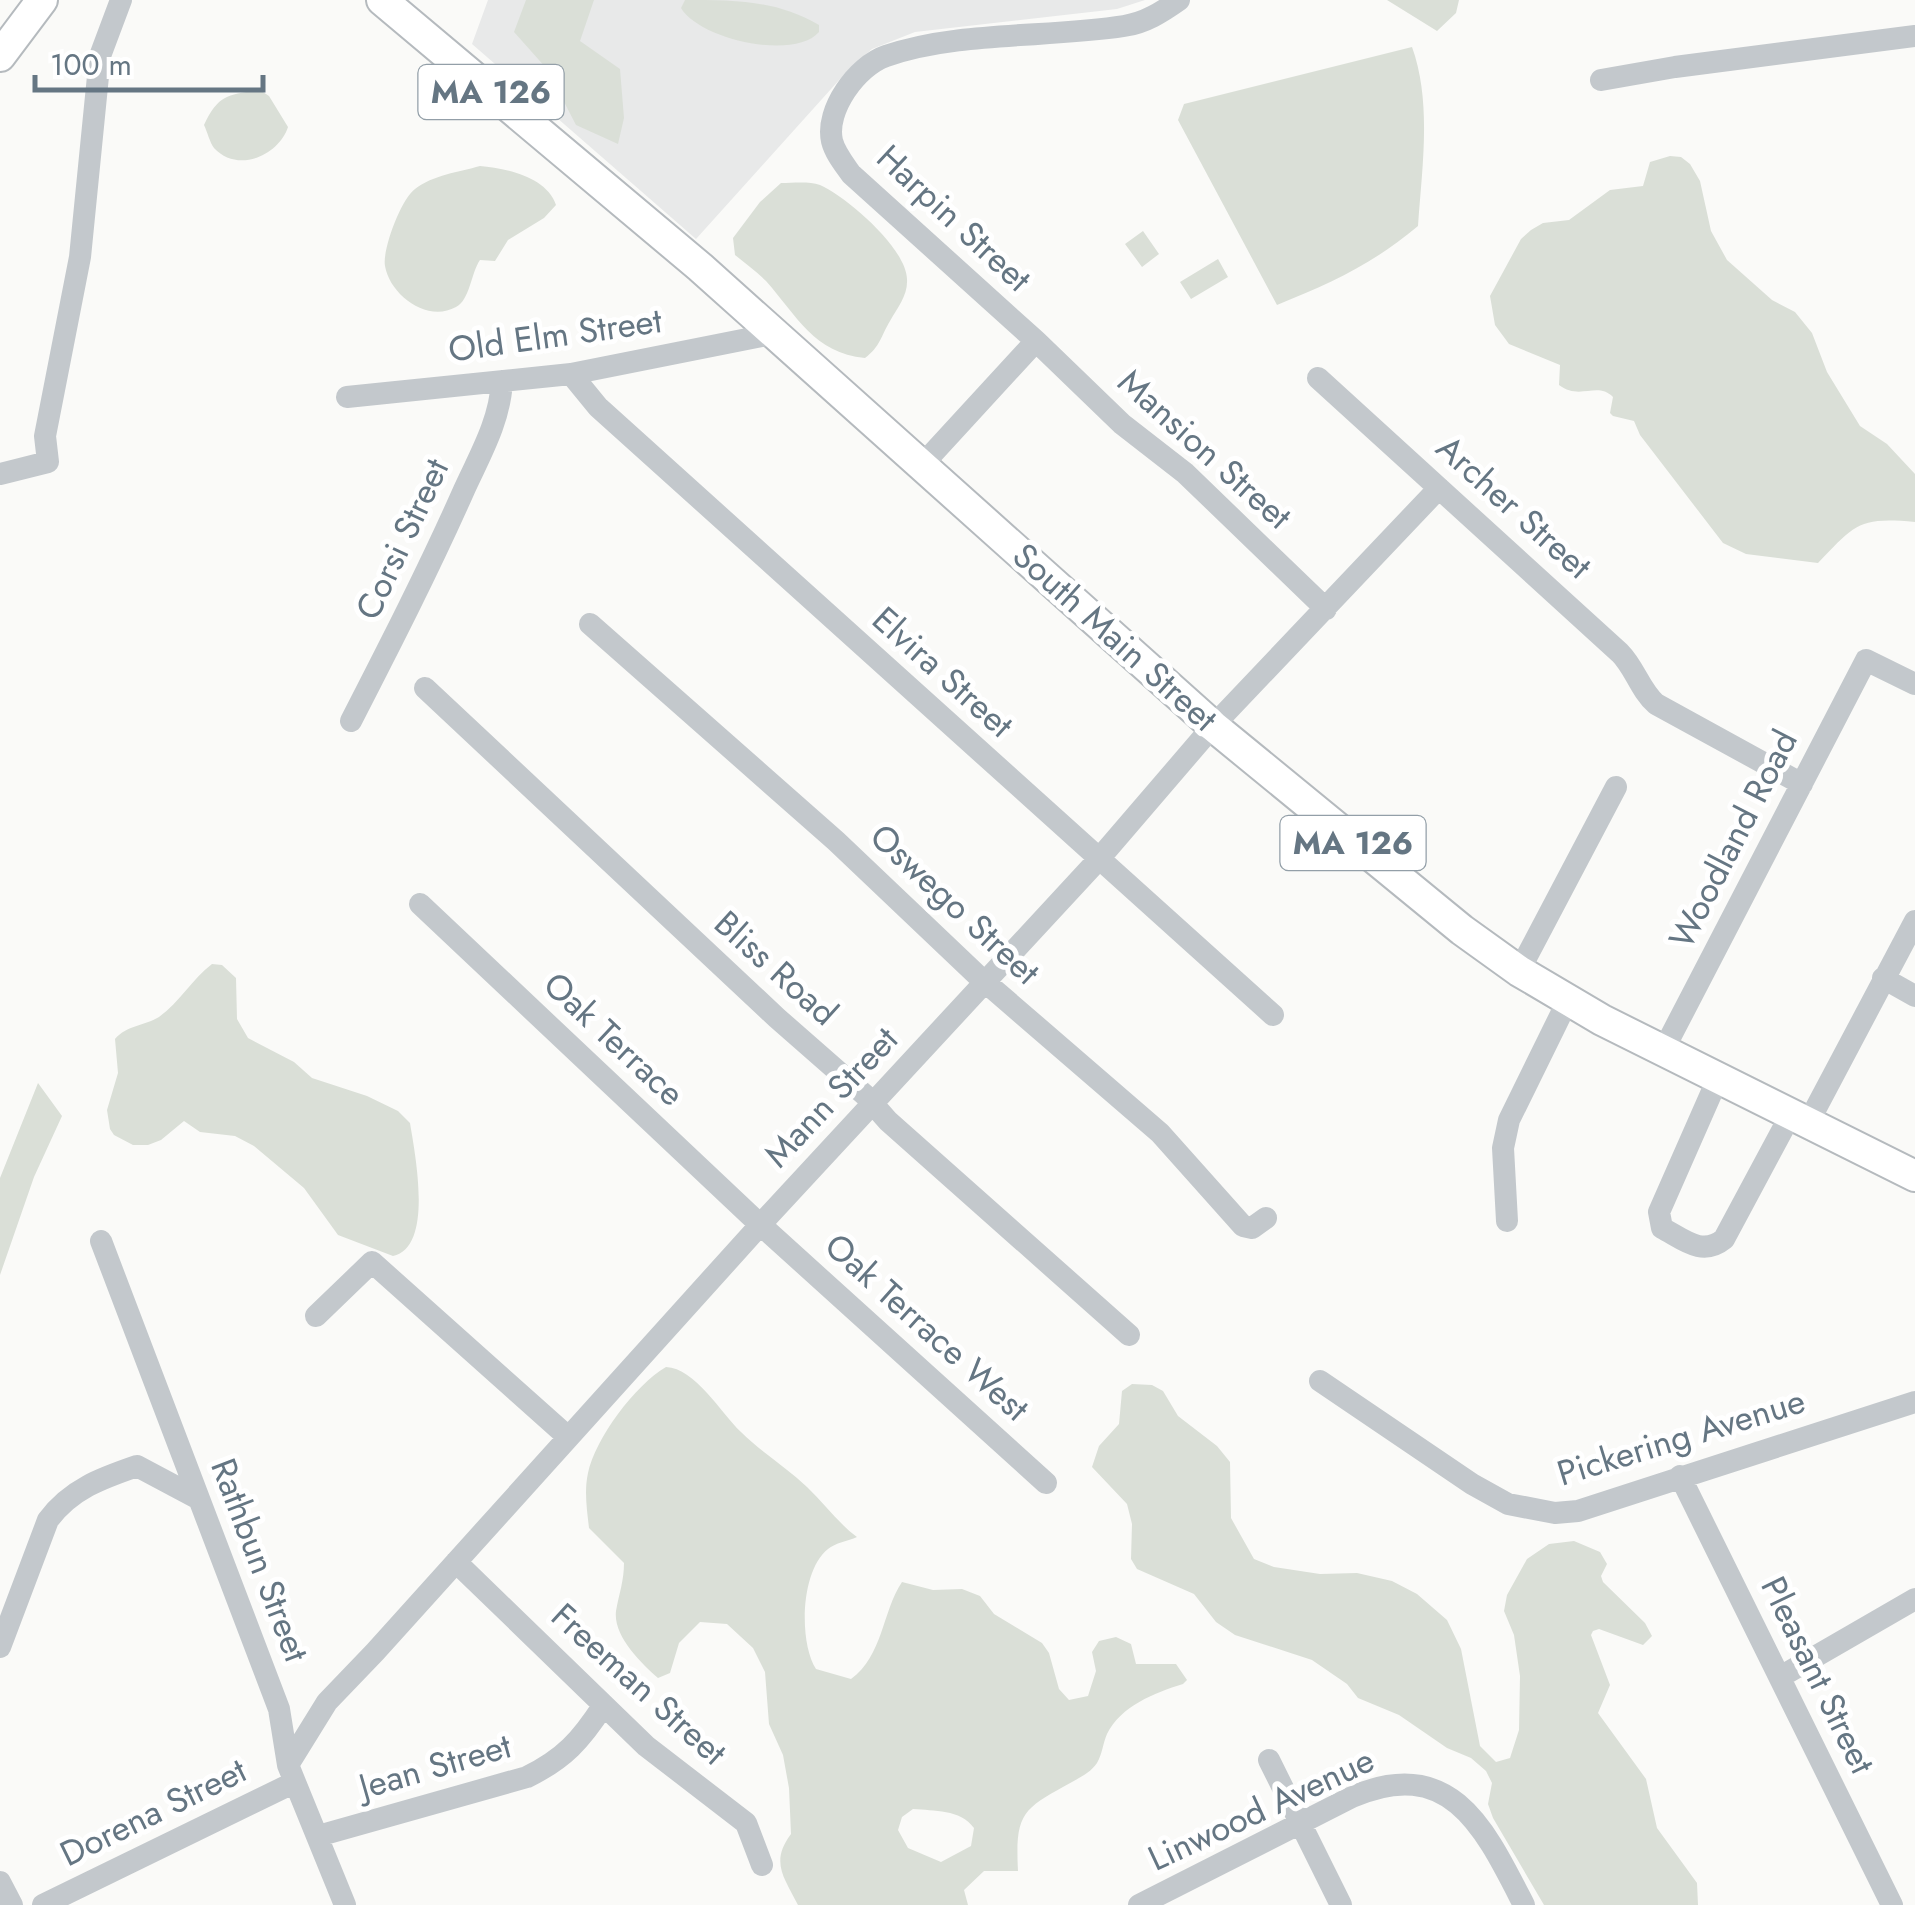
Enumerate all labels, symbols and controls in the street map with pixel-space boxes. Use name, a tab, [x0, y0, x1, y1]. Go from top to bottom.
scale bar	[35, 30, 262, 92]
text: 100 m	[50, 43, 132, 86]
road number: MA 126	[418, 65, 564, 119]
street label: Harpin Street	[866, 133, 1043, 303]
street label: Old Elm Street	[445, 295, 665, 375]
street label: Mansion Street	[1107, 357, 1303, 541]
street label: Archer Street	[1425, 424, 1603, 591]
street label: Corsi Street	[343, 450, 461, 628]
street label: South Main Street	[1001, 531, 1229, 743]
street label: Elvira Street	[861, 595, 1025, 749]
street label: Woodland Road	[1656, 721, 1810, 957]
street label: Oswego Street	[859, 812, 1051, 996]
road number: MA 126	[1280, 816, 1426, 870]
street label: Bliss Road	[703, 899, 849, 1037]
street label: Oak Terrace	[532, 960, 696, 1118]
street label: Mann Street	[753, 1015, 910, 1178]
street label: Oak Terrace West	[814, 1222, 1041, 1433]
street label: Pickering Avenue	[1551, 1376, 1811, 1498]
street label: Rathbun Street	[198, 1451, 322, 1669]
street label: Pleasant Street	[1749, 1568, 1888, 1783]
street label: Freeman Street	[540, 1592, 738, 1777]
street label: Jean Street	[349, 1720, 517, 1813]
street label: Linwood Avenue	[1140, 1735, 1382, 1883]
street label: Dorena Street	[51, 1745, 255, 1879]

